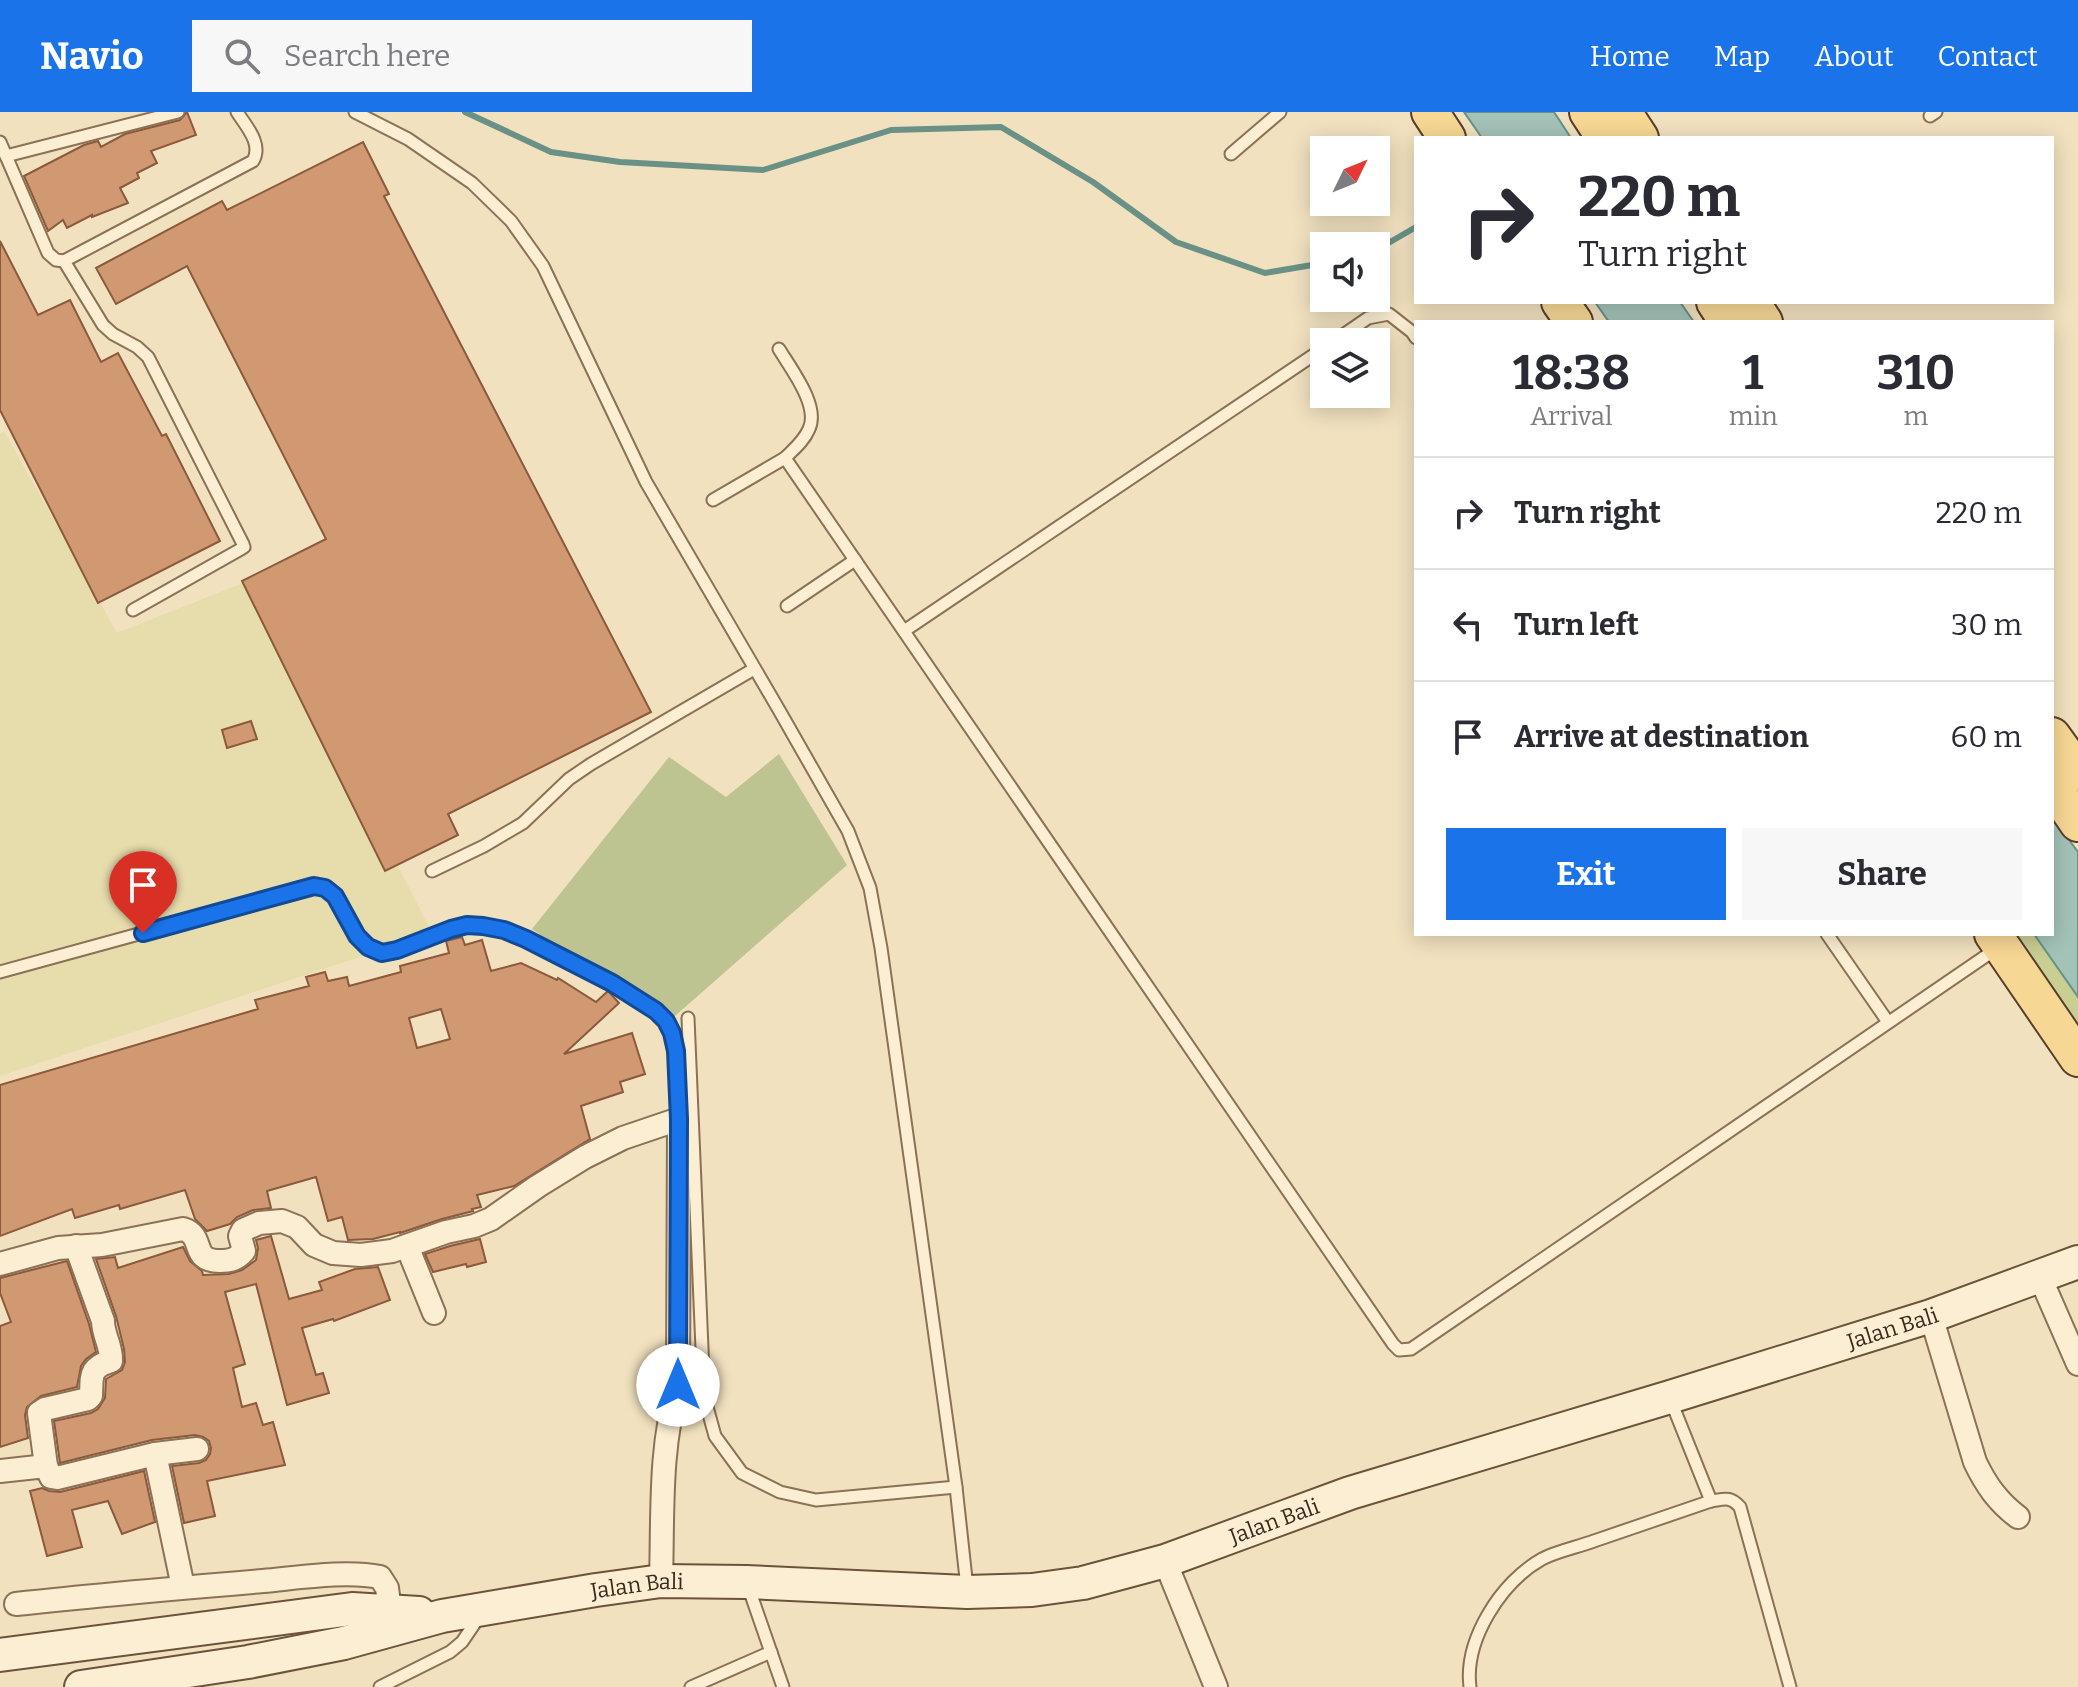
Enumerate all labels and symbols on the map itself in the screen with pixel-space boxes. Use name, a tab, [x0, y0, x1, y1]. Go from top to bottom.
north arrow	[1310, 136, 1390, 216]
pin	[109, 851, 177, 933]
street label: Jalan Bali	[1843, 1301, 1942, 1355]
position arrow	[636, 1343, 720, 1427]
street label: Jalan Bali	[1224, 1492, 1323, 1550]
street label: Jalan Bali	[587, 1567, 684, 1604]

